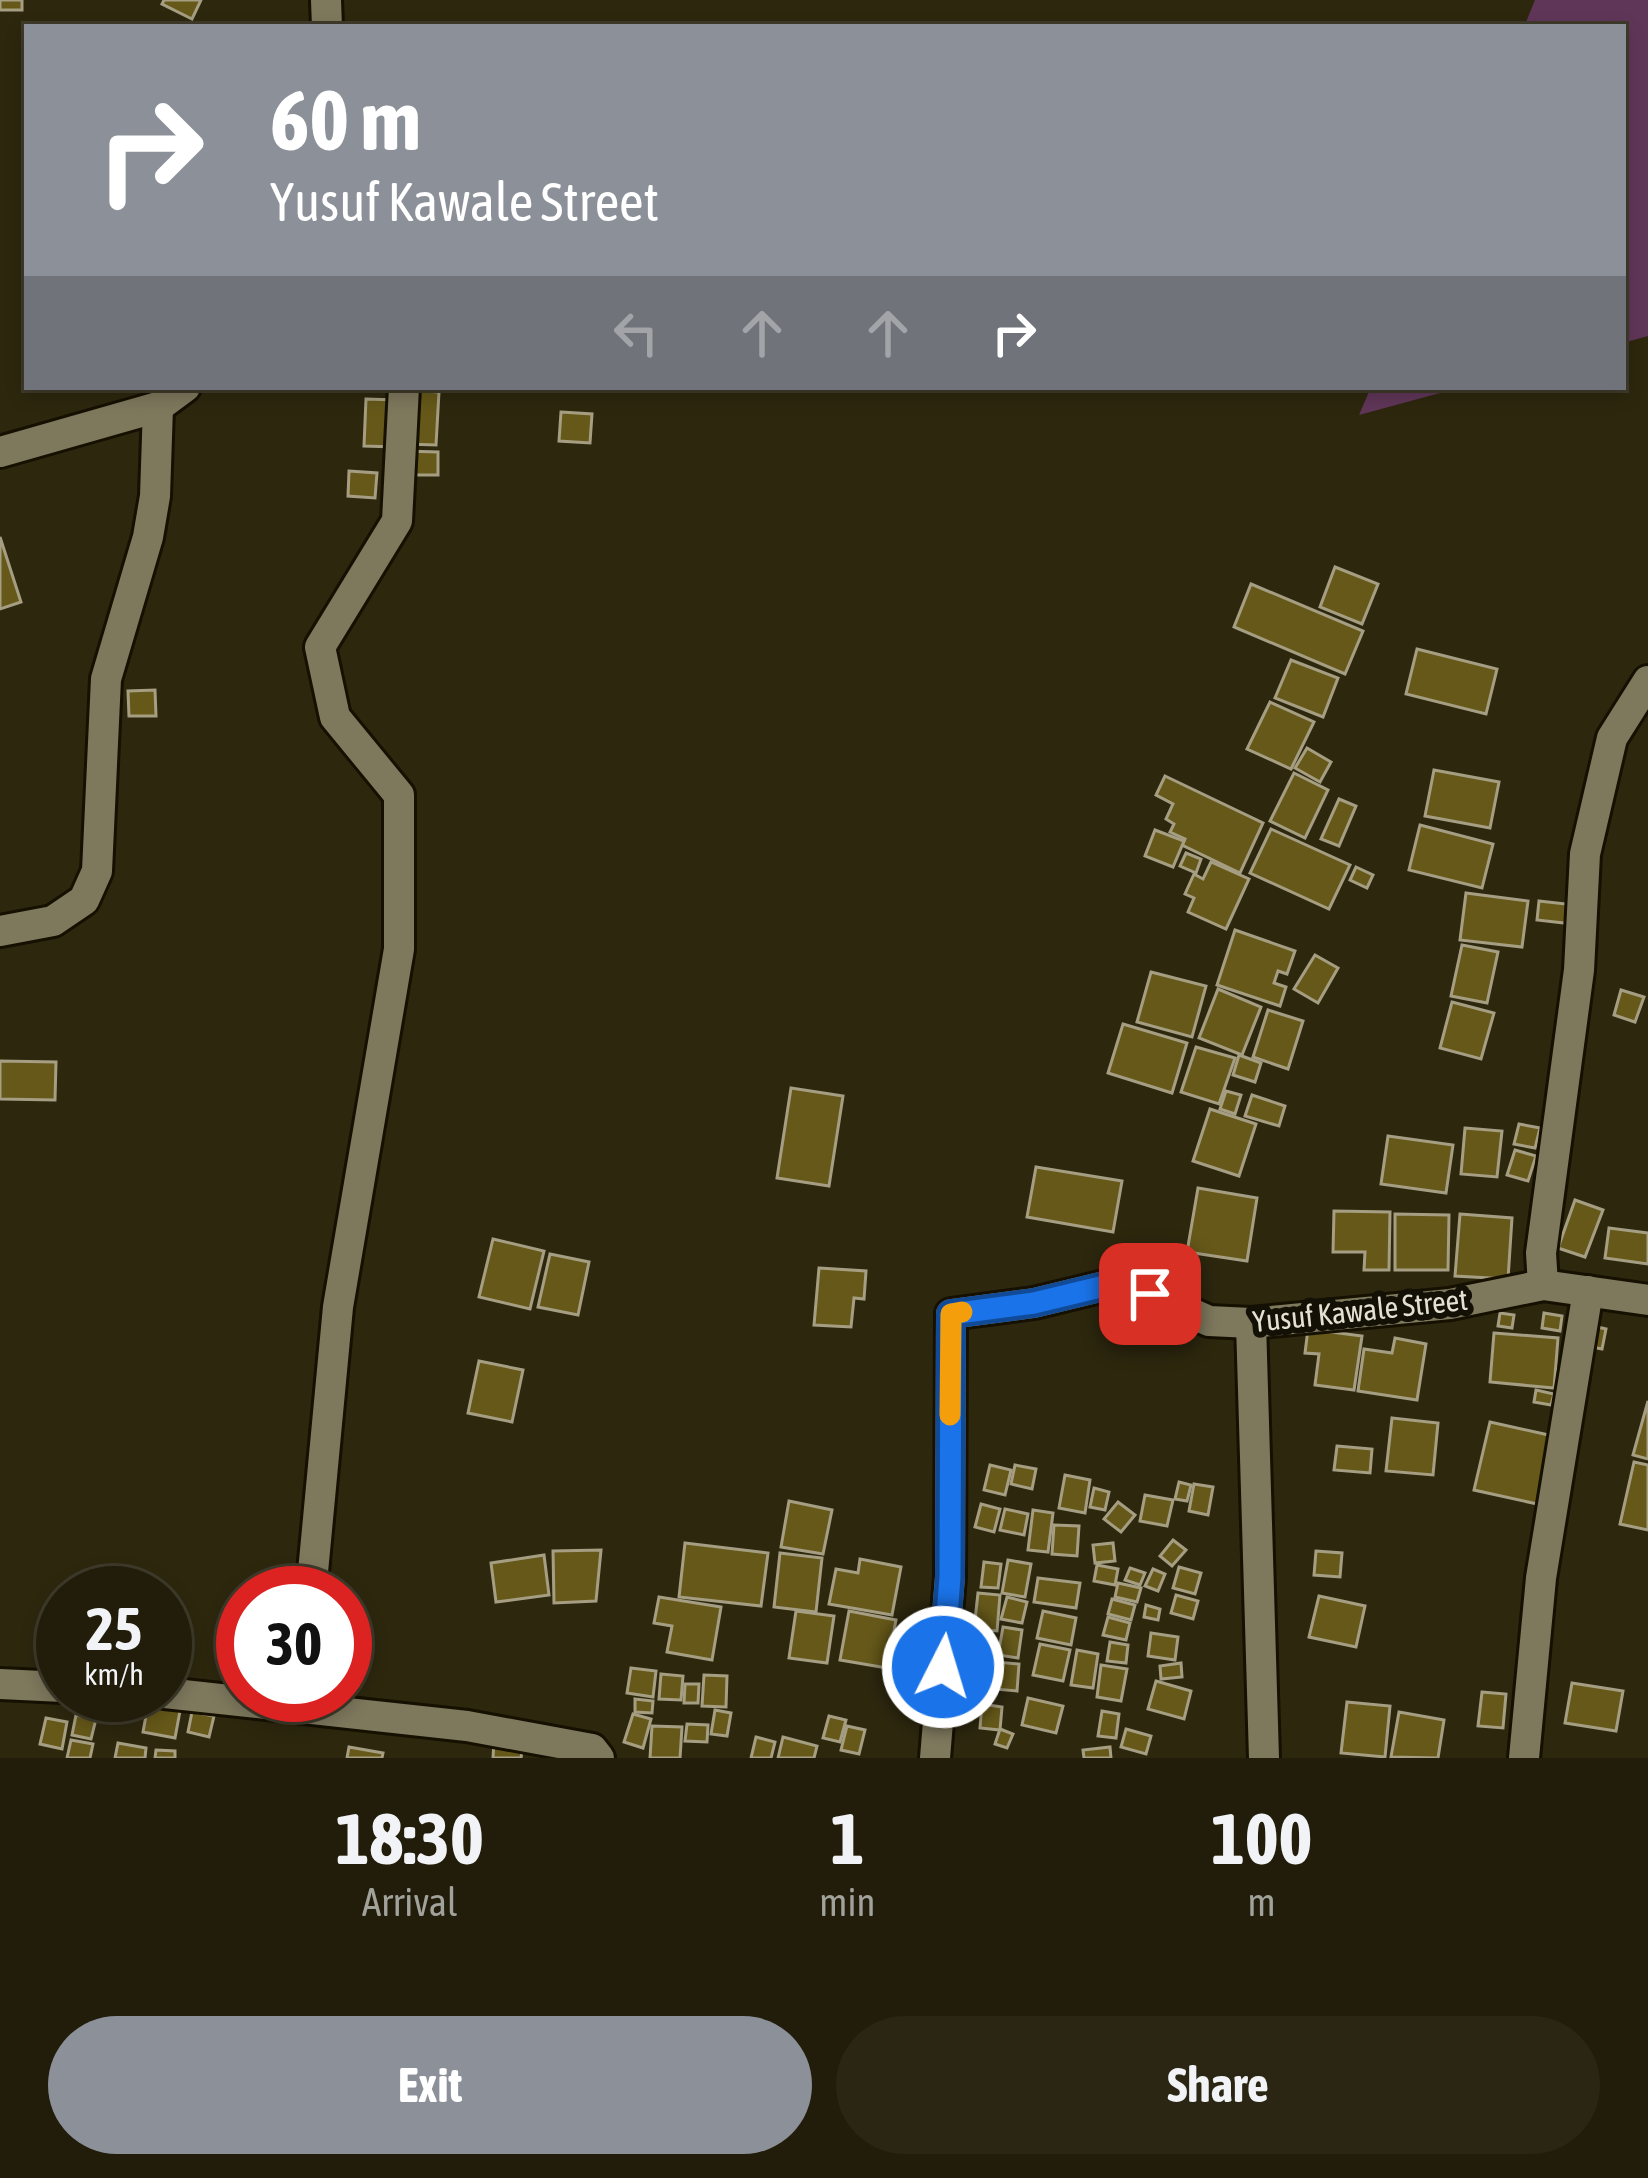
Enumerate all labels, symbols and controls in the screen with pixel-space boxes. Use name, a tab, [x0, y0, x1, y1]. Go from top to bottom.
icon: right	[72, 72, 228, 228]
text: 60 m	[270, 72, 421, 168]
text: Yusuf Kawale Street	[270, 171, 659, 232]
icon: left	[603, 300, 669, 366]
icon: ahead	[729, 300, 795, 366]
icon: ahead	[855, 300, 921, 366]
icon: right	[981, 300, 1047, 366]
pin	[1099, 1243, 1201, 1345]
icon: arrive	[1117, 1261, 1183, 1327]
street label: Yusuf Kawale Street	[1251, 1282, 1469, 1338]
speed limit sign: 30	[216, 1566, 372, 1722]
text: 25	[86, 1594, 142, 1663]
position arrow	[880, 1604, 1006, 1730]
text: km/h	[84, 1657, 144, 1691]
text: 18:30	[336, 1797, 484, 1879]
text: 1	[830, 1797, 864, 1879]
text: 100	[1211, 1797, 1312, 1879]
text: Arrival	[362, 1880, 457, 1924]
text: min	[819, 1880, 875, 1924]
text: m	[1248, 1880, 1276, 1924]
button: Exit	[48, 2016, 812, 2154]
button: Share	[836, 2016, 1600, 2154]

